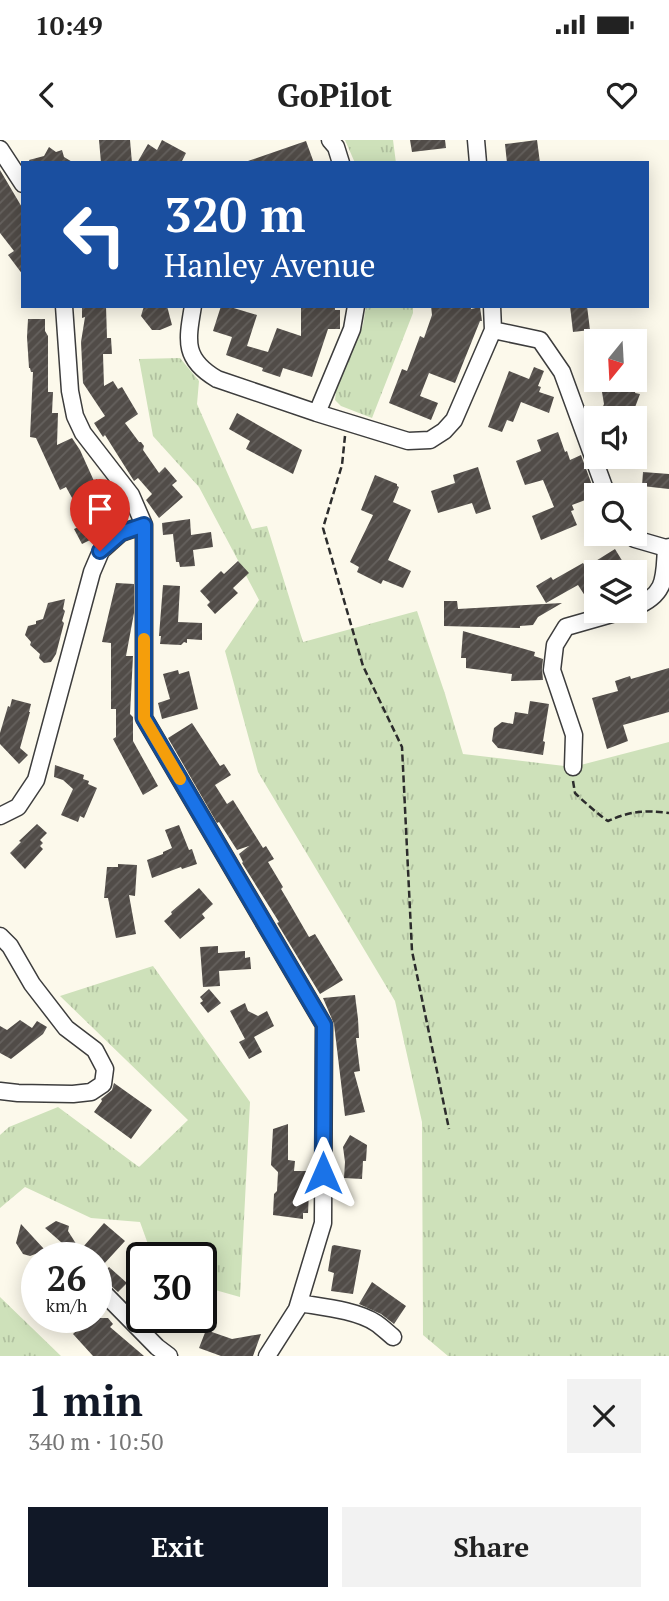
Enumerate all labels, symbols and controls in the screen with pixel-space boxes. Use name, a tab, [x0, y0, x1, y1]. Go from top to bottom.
text: 10:49	[35, 8, 103, 42]
text: GoPilot	[277, 74, 392, 116]
icon: back	[28, 76, 66, 114]
icon: heart	[603, 76, 641, 114]
text: 320 m	[164, 181, 306, 246]
icon: left	[49, 189, 140, 280]
text: Hanley Avenue	[164, 244, 376, 286]
north arrow	[584, 329, 648, 392]
map controls	[584, 329, 647, 623]
button: sound	[584, 406, 647, 469]
pin	[70, 479, 130, 551]
button: search	[584, 483, 647, 546]
icon: arrive	[81, 490, 119, 528]
button: layers	[584, 560, 647, 623]
position arrow	[286, 1136, 360, 1210]
speed limit sign: 30	[126, 1242, 217, 1333]
text: 26	[47, 1255, 86, 1301]
text: km/h	[46, 1293, 87, 1317]
text: 1 min	[28, 1372, 143, 1428]
button: close	[567, 1379, 641, 1453]
text: 340 m · 10:50	[28, 1426, 163, 1457]
button: Exit	[28, 1507, 328, 1587]
button: Share	[342, 1507, 641, 1587]

